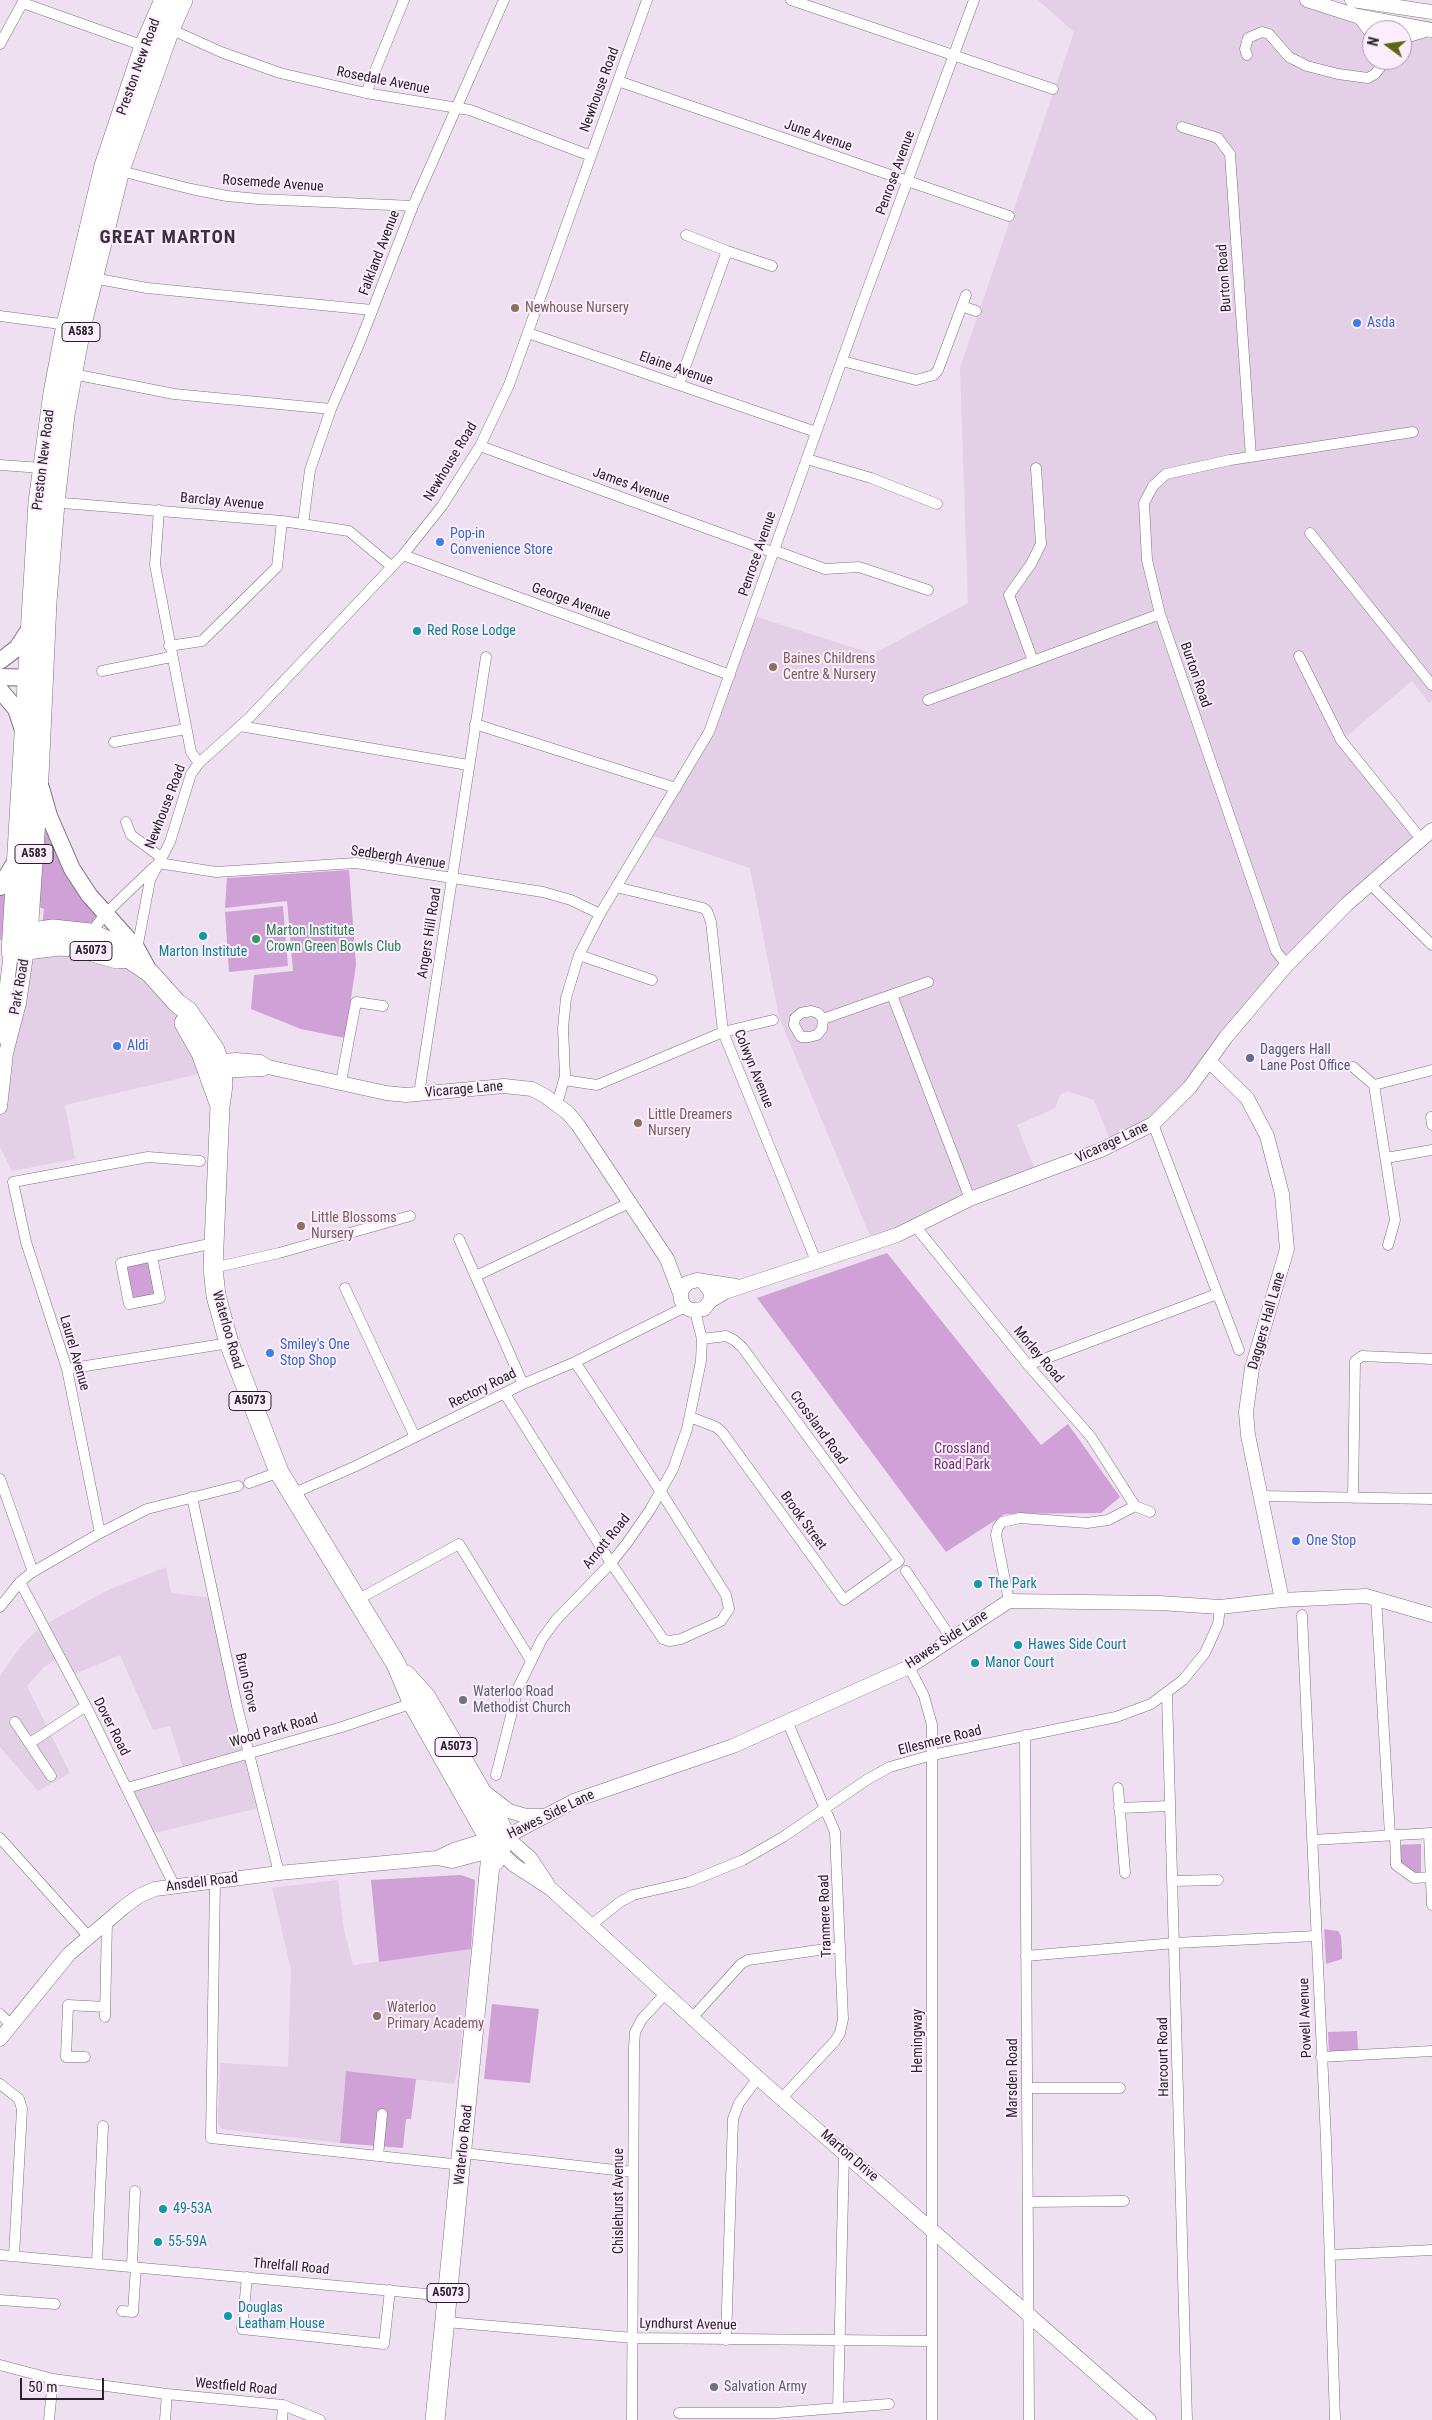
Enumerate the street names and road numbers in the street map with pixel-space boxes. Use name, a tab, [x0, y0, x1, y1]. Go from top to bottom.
street label: Preston New Road	[114, 16, 164, 118]
street label: Newhouse Road	[577, 45, 623, 135]
street label: Rosedale Avenue	[335, 64, 431, 98]
street label: June Avenue	[782, 117, 854, 155]
street label: Penrose Avenue	[873, 128, 919, 218]
street label: Rosemede Avenue	[222, 172, 324, 196]
street label: Falkland Avenue	[356, 208, 404, 298]
street label: Burton Road	[1214, 243, 1236, 313]
road number: A583	[62, 322, 100, 342]
street label: Elaine Avenue	[637, 349, 715, 389]
street label: Preston New Road	[29, 409, 59, 511]
street label: Newhouse Road	[421, 419, 481, 505]
street label: James Avenue	[590, 464, 672, 508]
street label: Barclay Avenue	[179, 490, 265, 514]
street label: Penrose Avenue	[736, 509, 780, 599]
street label: George Avenue	[529, 580, 613, 624]
street label: Burton Road	[1176, 640, 1214, 710]
street label: Newhouse Road	[142, 762, 190, 852]
street label: Sedbergh Avenue	[350, 843, 446, 873]
road number: A583	[15, 844, 53, 864]
street label: Angers Hill Road	[415, 886, 445, 980]
road number: A5073	[70, 941, 112, 960]
street label: Park Road	[7, 958, 33, 1016]
street label: Colwyn Avenue	[730, 1027, 776, 1111]
street label: Vicarage Lane	[424, 1078, 504, 1102]
street label: Vicarage Lane	[1073, 1119, 1151, 1167]
street label: Daggers Hall Lane	[1245, 1270, 1289, 1372]
street label: Waterloo Road	[208, 1289, 246, 1371]
street label: Laurel Avenue	[55, 1313, 93, 1393]
street label: Morley Road	[1009, 1323, 1067, 1387]
street label: Rectory Road	[446, 1365, 520, 1413]
street label: Crossland Road	[786, 1388, 850, 1468]
road number: A5073	[229, 1392, 271, 1410]
street label: Brook Street	[776, 1488, 830, 1554]
street label: Arnott Road	[580, 1511, 634, 1573]
street label: Hawes Side Lane	[903, 1607, 991, 1673]
street label: Brun Grove	[231, 1652, 261, 1714]
street label: Dover Road	[89, 1695, 133, 1759]
street label: Wood Park Road	[228, 1710, 320, 1752]
street label: Ellesmere Road	[897, 1723, 983, 1759]
road number: A5073	[435, 1738, 477, 1756]
street label: Hawes Side Lane	[505, 1787, 597, 1843]
street label: Ansdell Road	[165, 1870, 239, 1896]
street label: Tranmere Road	[816, 1874, 836, 1958]
street label: Powell Avenue	[1296, 1978, 1316, 2058]
street label: Hemingway	[910, 2009, 926, 2073]
street label: Harcourt Road	[1155, 2017, 1173, 2097]
street label: Marsden Road	[1005, 2038, 1021, 2118]
street label: Waterloo Road	[451, 2104, 477, 2186]
street label: Marton Drive	[817, 2126, 881, 2186]
street label: Chislehurst Avenue	[611, 2148, 627, 2254]
street label: Threlfall Road	[252, 2255, 330, 2279]
road number: A5073	[427, 2284, 469, 2302]
street label: Lyndhurst Avenue	[639, 2316, 737, 2334]
street label: Westfield Road	[194, 2375, 278, 2399]

